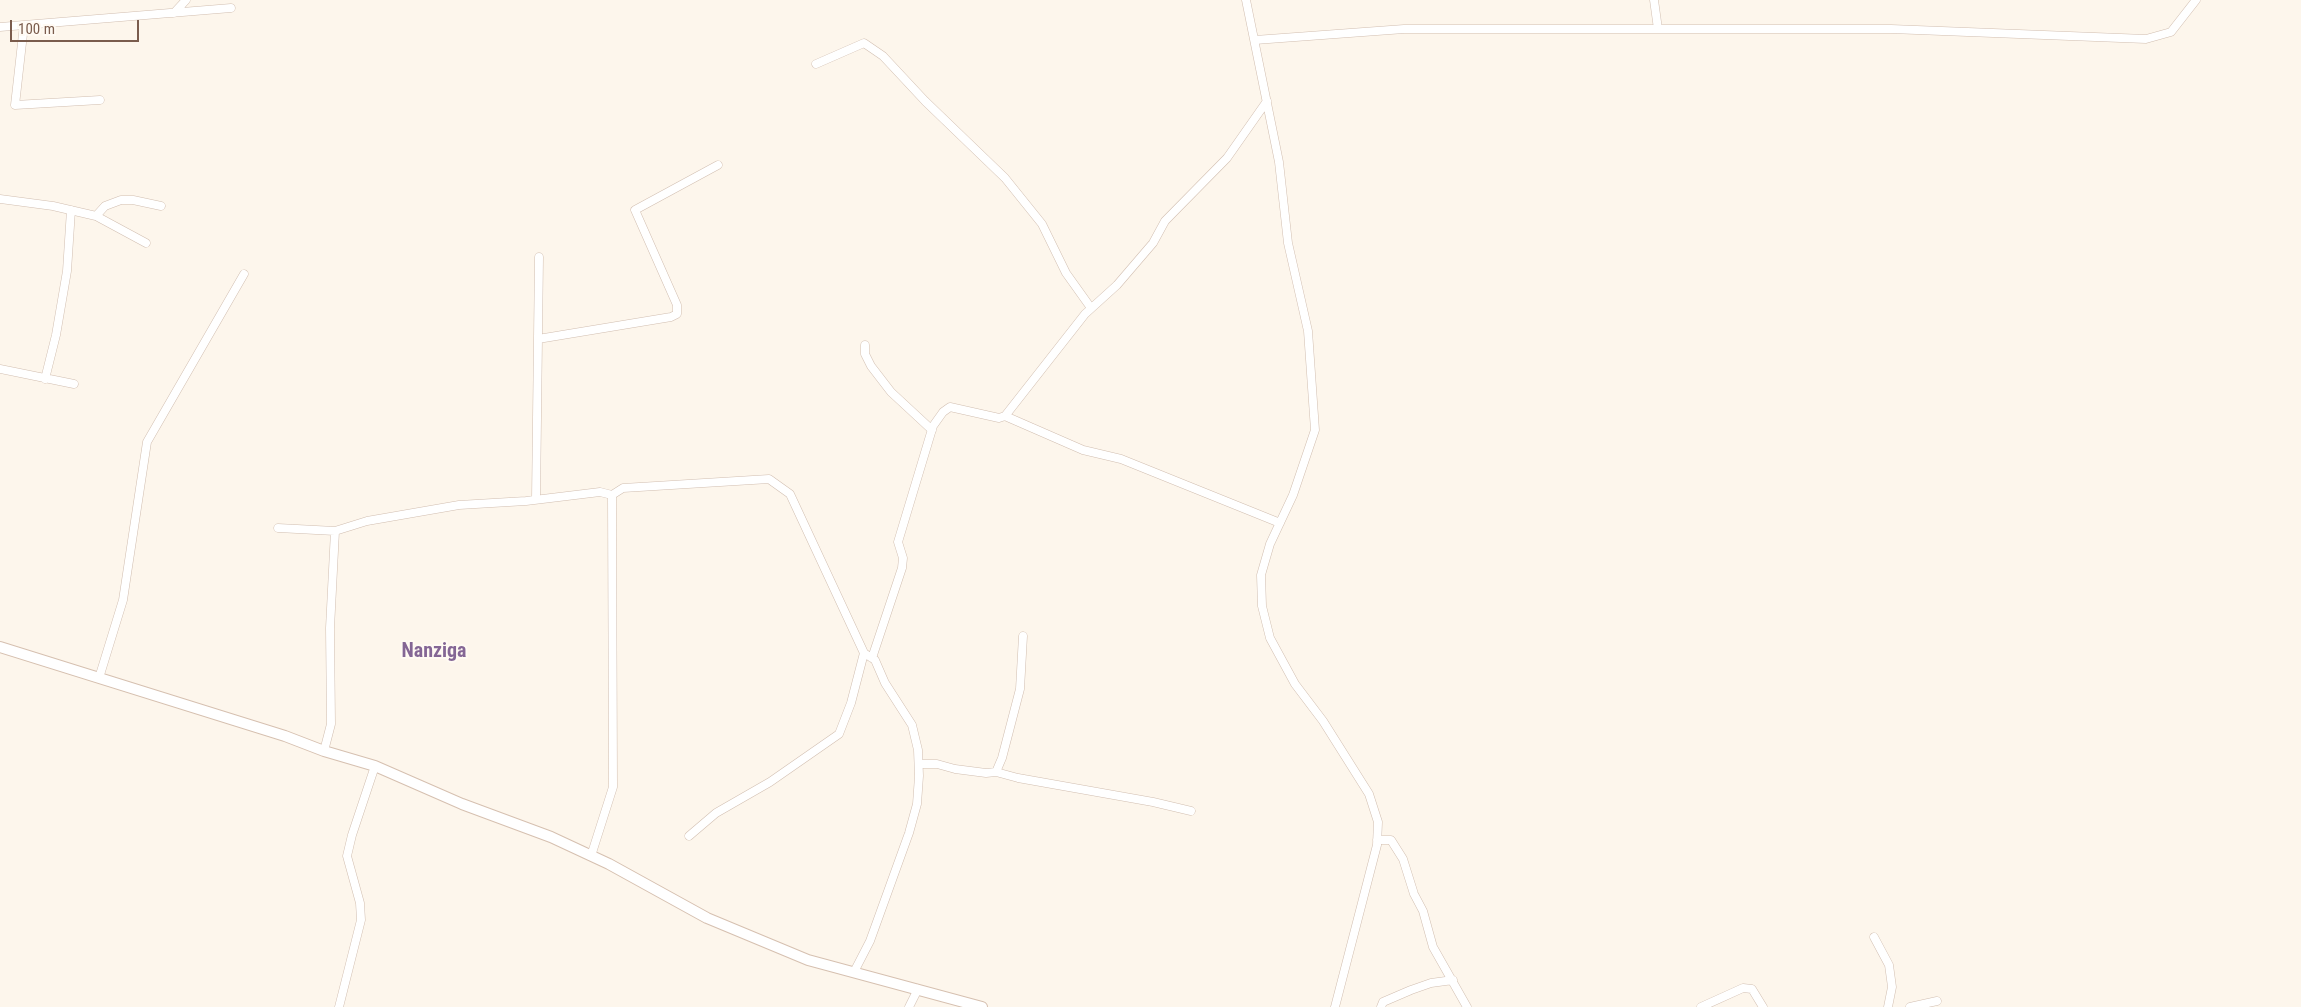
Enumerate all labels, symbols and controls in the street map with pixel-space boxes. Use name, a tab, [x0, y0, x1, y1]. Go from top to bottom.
scale bar	[12, 10, 141, 42]
text: 100 m	[18, 20, 55, 38]
district label: Nanziga	[401, 640, 467, 664]

